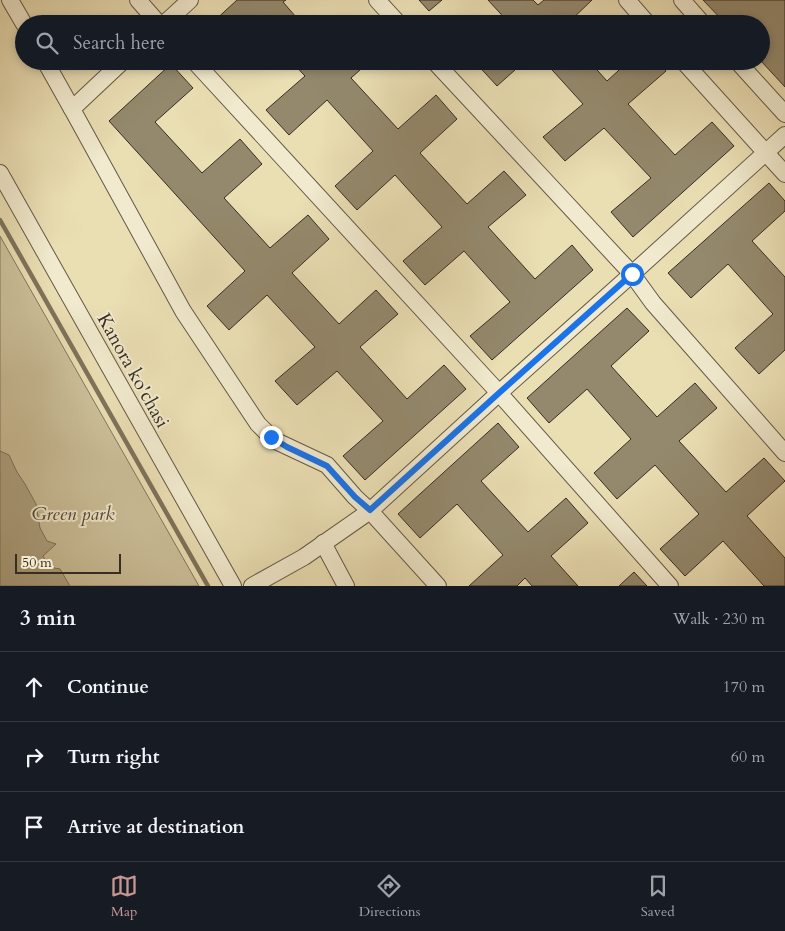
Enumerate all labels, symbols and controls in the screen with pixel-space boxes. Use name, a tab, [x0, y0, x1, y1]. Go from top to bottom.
search box	[15, 15, 770, 70]
icon: search	[33, 29, 61, 57]
text: Search here	[73, 30, 165, 56]
route start	[621, 263, 644, 286]
street label: Kanora ko'chasi	[91, 308, 175, 433]
route end	[260, 426, 283, 449]
park label: Green park	[31, 501, 115, 527]
scale bar	[15, 551, 121, 574]
text: 50 m	[22, 553, 52, 572]
text: 3 min	[20, 604, 76, 633]
text: Walk · 230 m	[673, 608, 765, 630]
icon: ahead	[20, 673, 48, 701]
text: Continue	[67, 674, 149, 700]
text: 170 m	[723, 676, 765, 698]
icon: right	[20, 743, 48, 771]
text: Turn right	[67, 744, 159, 770]
text: 60 m	[731, 746, 765, 768]
icon: arrive	[20, 813, 48, 841]
text: Arrive at destination	[67, 814, 244, 840]
tab: Map	[110, 872, 138, 921]
tab: Directions	[359, 872, 420, 921]
tab: Saved	[641, 872, 675, 921]

